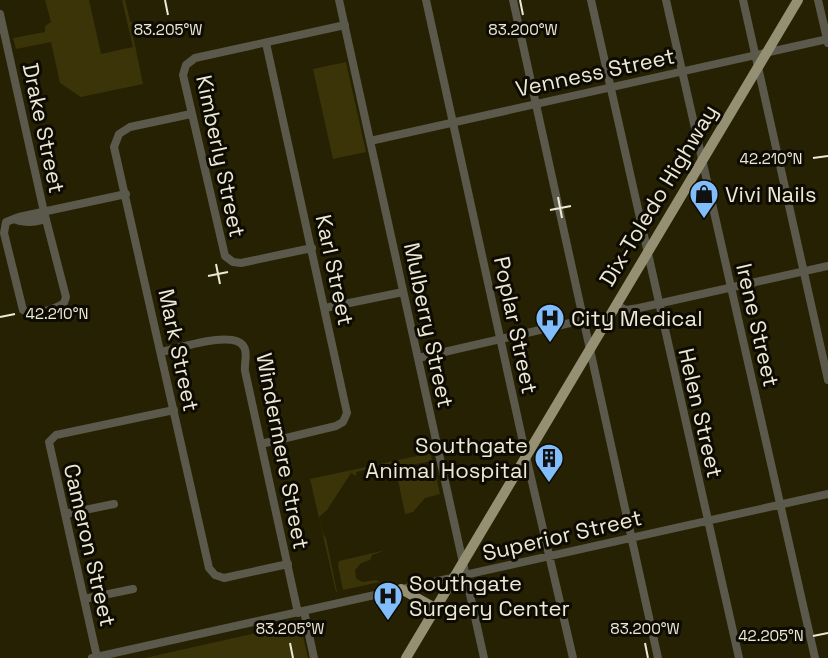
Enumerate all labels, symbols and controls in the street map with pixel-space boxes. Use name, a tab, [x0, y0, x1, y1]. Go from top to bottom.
text: 83.205°W	[134, 20, 202, 39]
text: 83.200°W	[488, 20, 558, 39]
street label: Venness Street	[513, 41, 677, 103]
street label: Drake Street	[17, 60, 71, 196]
street label: Kimberly Street	[190, 72, 252, 240]
street label: Dix-Toledo Highway	[593, 99, 723, 291]
text: 42.210°N	[740, 149, 802, 168]
shop icon: Vivi Nails	[688, 178, 720, 220]
place label: Vivi Nails	[725, 180, 817, 208]
street label: Karl Street	[310, 212, 360, 328]
street label: Mulberry Street	[398, 240, 460, 410]
street label: Poplar Street	[488, 254, 544, 396]
street label: Irene Street	[730, 261, 786, 389]
street label: Mark Street	[152, 286, 206, 414]
hospital icon: City Medical	[534, 302, 566, 344]
text: 42.210°N	[26, 304, 88, 323]
place label: City Medical	[571, 304, 703, 332]
street label: Helen Street	[672, 345, 730, 481]
street label: Windermere Street	[250, 350, 316, 552]
place label: Southgate Animal Hospital	[365, 431, 528, 484]
building icon: Southgate Animal Hospital	[533, 442, 565, 484]
street label: Cameron Street	[58, 461, 122, 629]
street label: Superior Street	[480, 503, 644, 567]
place label: Southgate Surgery Center	[409, 569, 570, 622]
hospital icon: Southgate Surgery Center	[372, 580, 404, 622]
text: 83.205°W	[256, 619, 324, 638]
text: 83.200°W	[610, 619, 680, 638]
text: 42.205°N	[738, 626, 804, 645]

